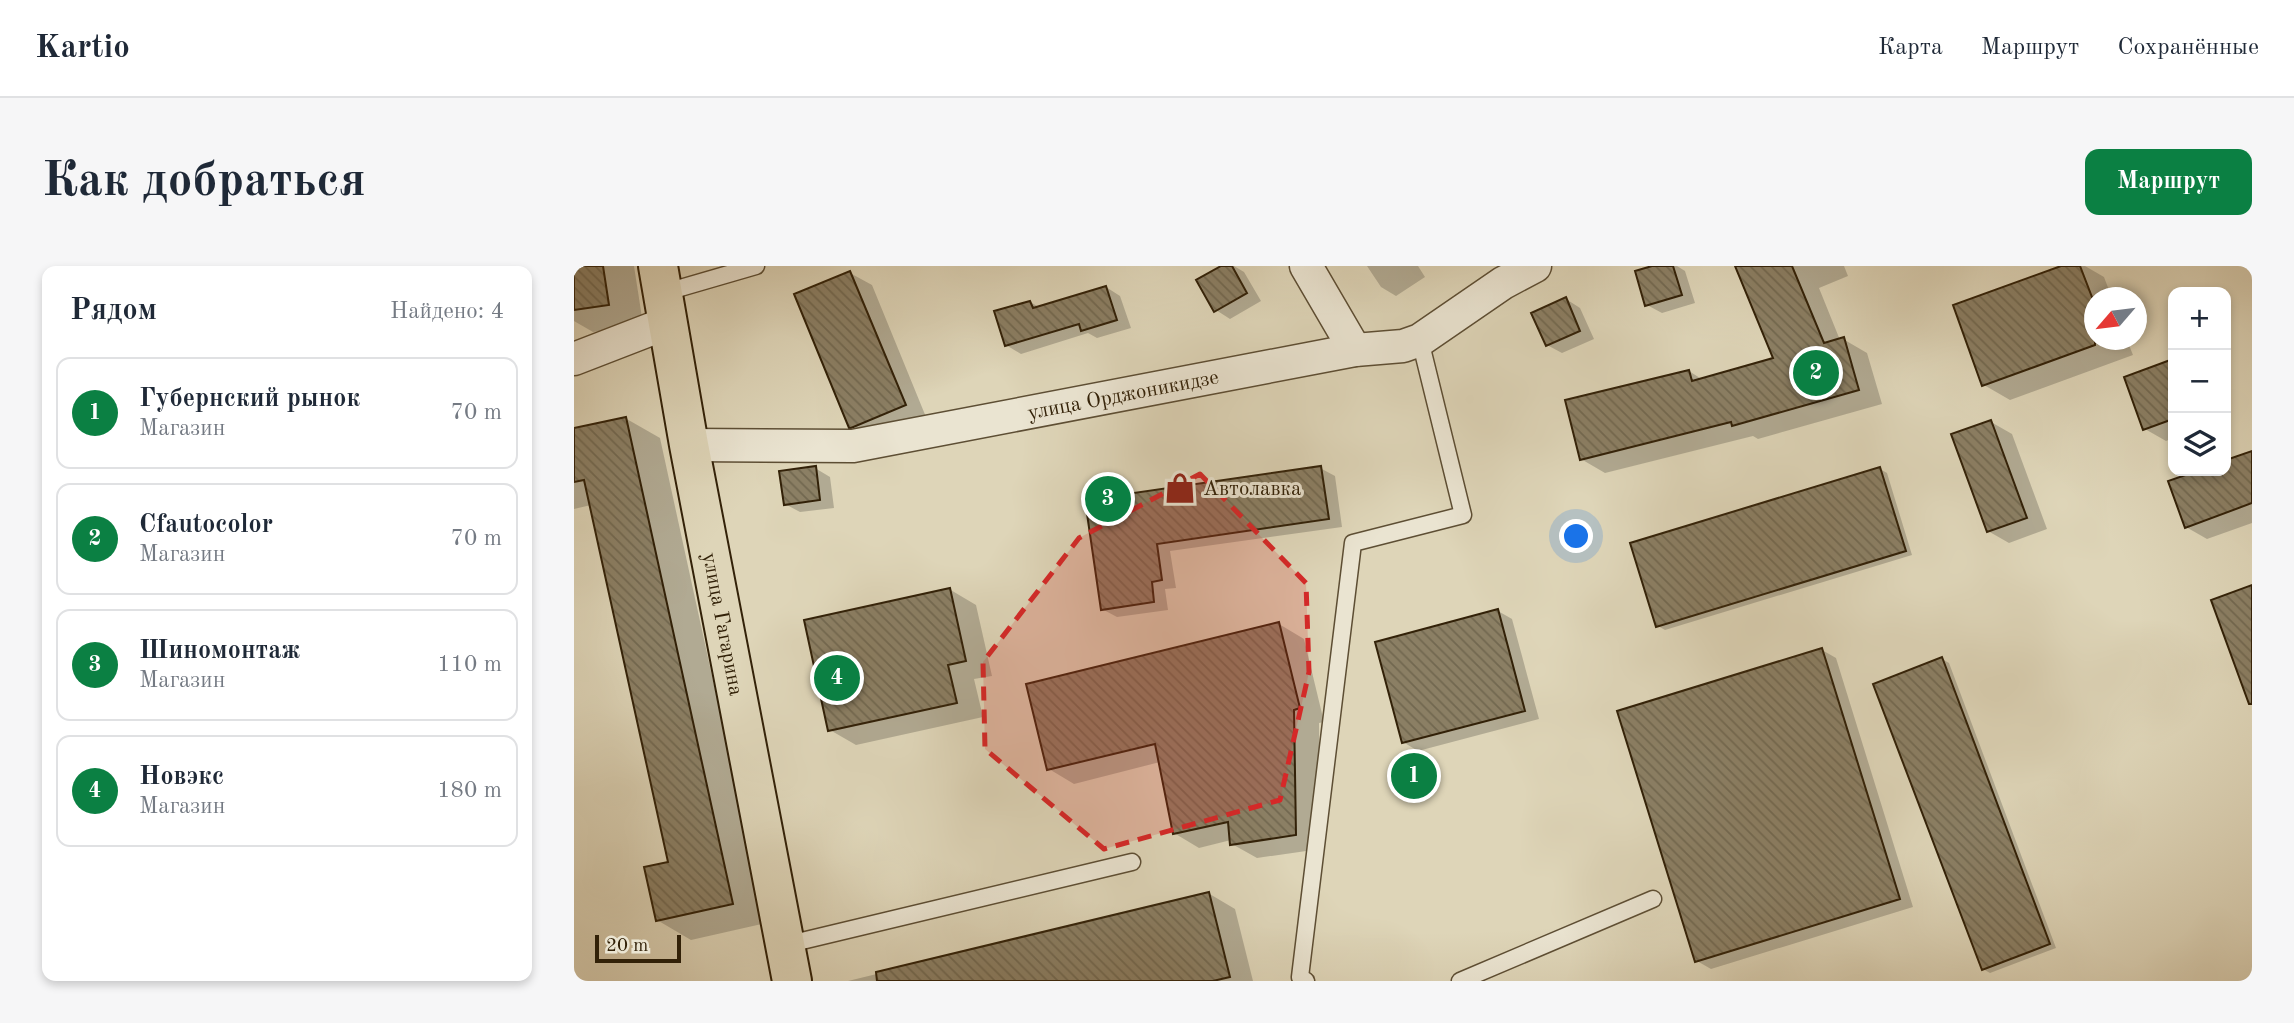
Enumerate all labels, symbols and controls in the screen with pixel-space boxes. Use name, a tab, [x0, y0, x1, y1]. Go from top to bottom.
text: Kartio	[35, 32, 130, 65]
text: Карта	[1878, 36, 1943, 60]
text: Маршрут	[1981, 36, 2079, 60]
text: Сохранённые	[2117, 36, 2259, 60]
button: Маршрут	[2085, 149, 2252, 215]
text: Как добраться	[42, 158, 366, 207]
north arrow	[2084, 287, 2147, 350]
map controls	[2168, 287, 2231, 476]
button: +	[2168, 287, 2231, 350]
text: Рядом	[70, 296, 157, 326]
text: Найдено: 4	[390, 300, 504, 323]
pin: 2	[1793, 347, 1839, 399]
button: −	[2168, 350, 2231, 413]
street label: улица Орджоникидзе	[1026, 367, 1221, 424]
text: Губернский рынок	[139, 386, 360, 412]
text: 1	[88, 401, 102, 424]
text: 70 m	[451, 401, 502, 424]
button: layers	[2168, 413, 2231, 476]
text: Магазин	[139, 417, 225, 440]
shop icon: Автолавка	[1163, 471, 1197, 505]
pin: 3	[1085, 473, 1131, 525]
place label: Автолавка	[1203, 479, 1301, 500]
text: Cfautocolor	[139, 512, 273, 538]
your location	[1559, 519, 1593, 553]
text: 2	[88, 527, 102, 550]
text: 70 m	[451, 527, 502, 550]
text: Магазин	[139, 543, 225, 566]
street label: улица Гагарина	[698, 551, 746, 698]
text: Шиномонтаж	[139, 638, 300, 664]
pin: 4	[814, 652, 860, 704]
text: 3	[88, 653, 102, 676]
text: 110 m	[437, 653, 502, 676]
text: Магазин	[139, 669, 225, 692]
pin: 1	[1391, 750, 1437, 802]
text: Новэкс	[139, 764, 224, 790]
text: 4	[88, 779, 102, 802]
text: 180 m	[437, 779, 502, 802]
text: Магазин	[139, 795, 225, 818]
scale bar	[595, 932, 681, 964]
text: 20 m	[606, 937, 648, 956]

